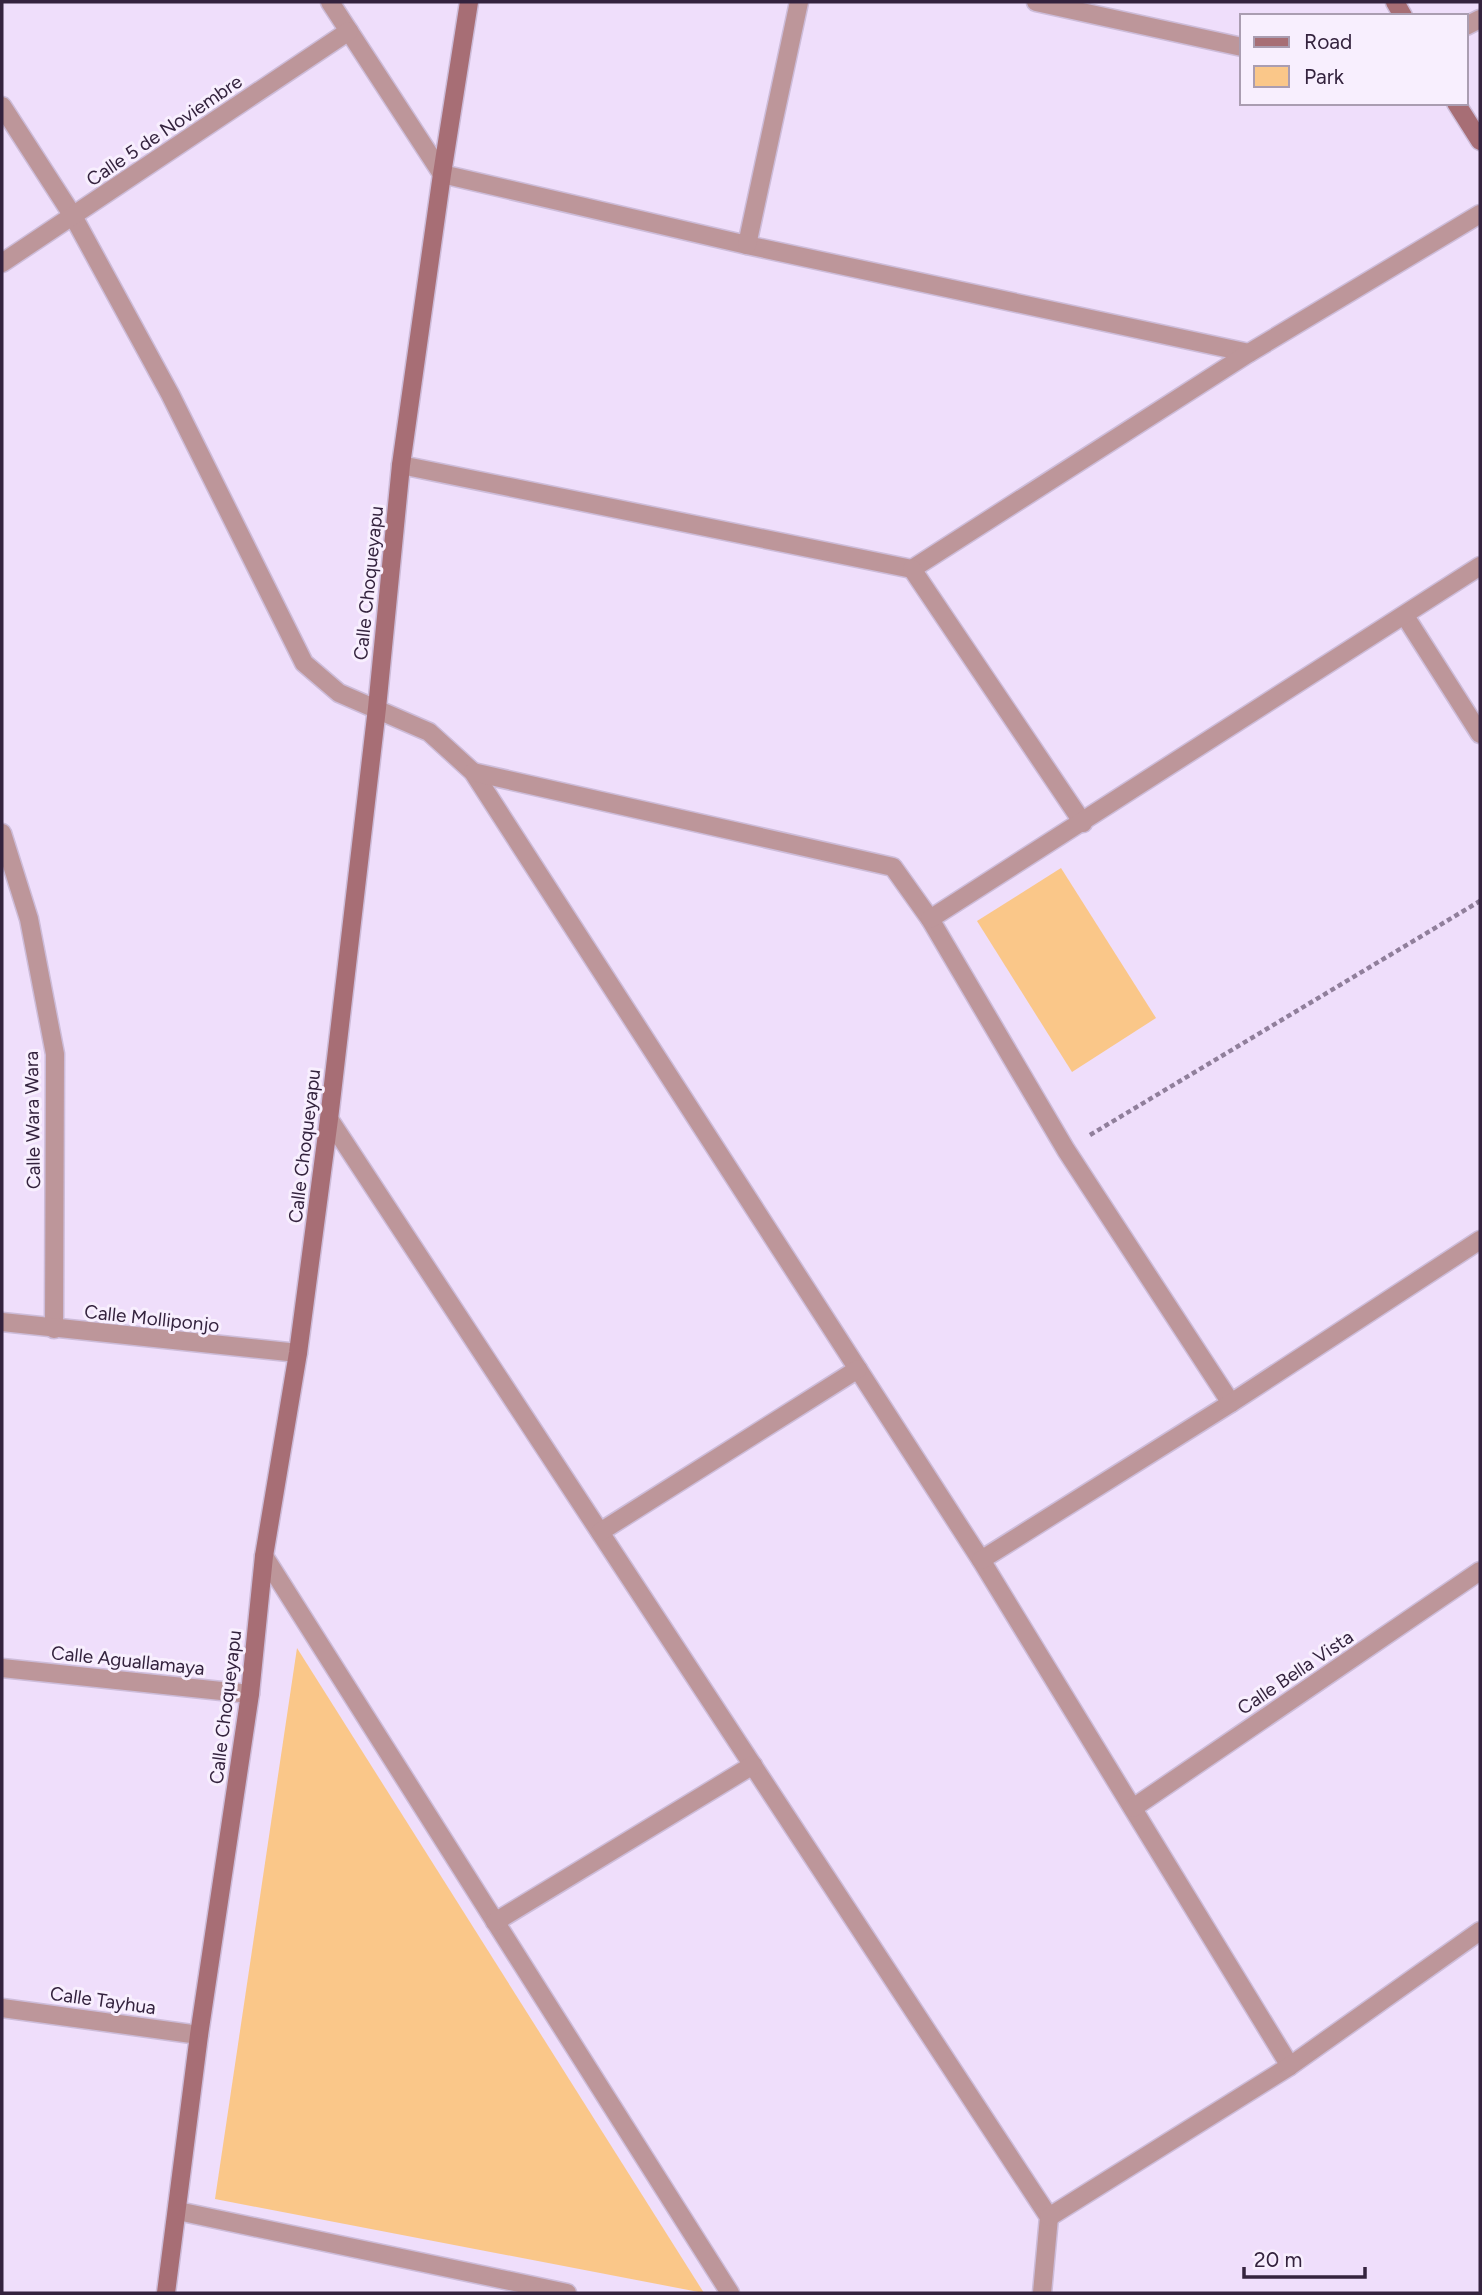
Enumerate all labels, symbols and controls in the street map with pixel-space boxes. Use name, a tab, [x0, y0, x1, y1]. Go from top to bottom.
legend	[1240, 14, 1468, 105]
text: Road	[1304, 29, 1352, 54]
text: Park	[1304, 64, 1345, 89]
street label: Calle 5 de Noviembre	[82, 70, 247, 191]
street label: Calle Choqueyapu	[349, 505, 388, 661]
street label: Calle Wara Wara	[20, 1051, 45, 1189]
street label: Calle Choqueyapu	[284, 1068, 325, 1224]
street label: Calle Molliponjo	[83, 1300, 221, 1337]
street label: Calle Bella Vista	[1233, 1625, 1358, 1720]
street label: Calle Choqueyapu	[205, 1629, 246, 1785]
street label: Calle Aguallamaya	[50, 1641, 206, 1680]
street label: Calle Tayhua	[49, 1982, 157, 2019]
scale bar	[1244, 2236, 1365, 2280]
text: 20 m	[1254, 2247, 1302, 2272]

